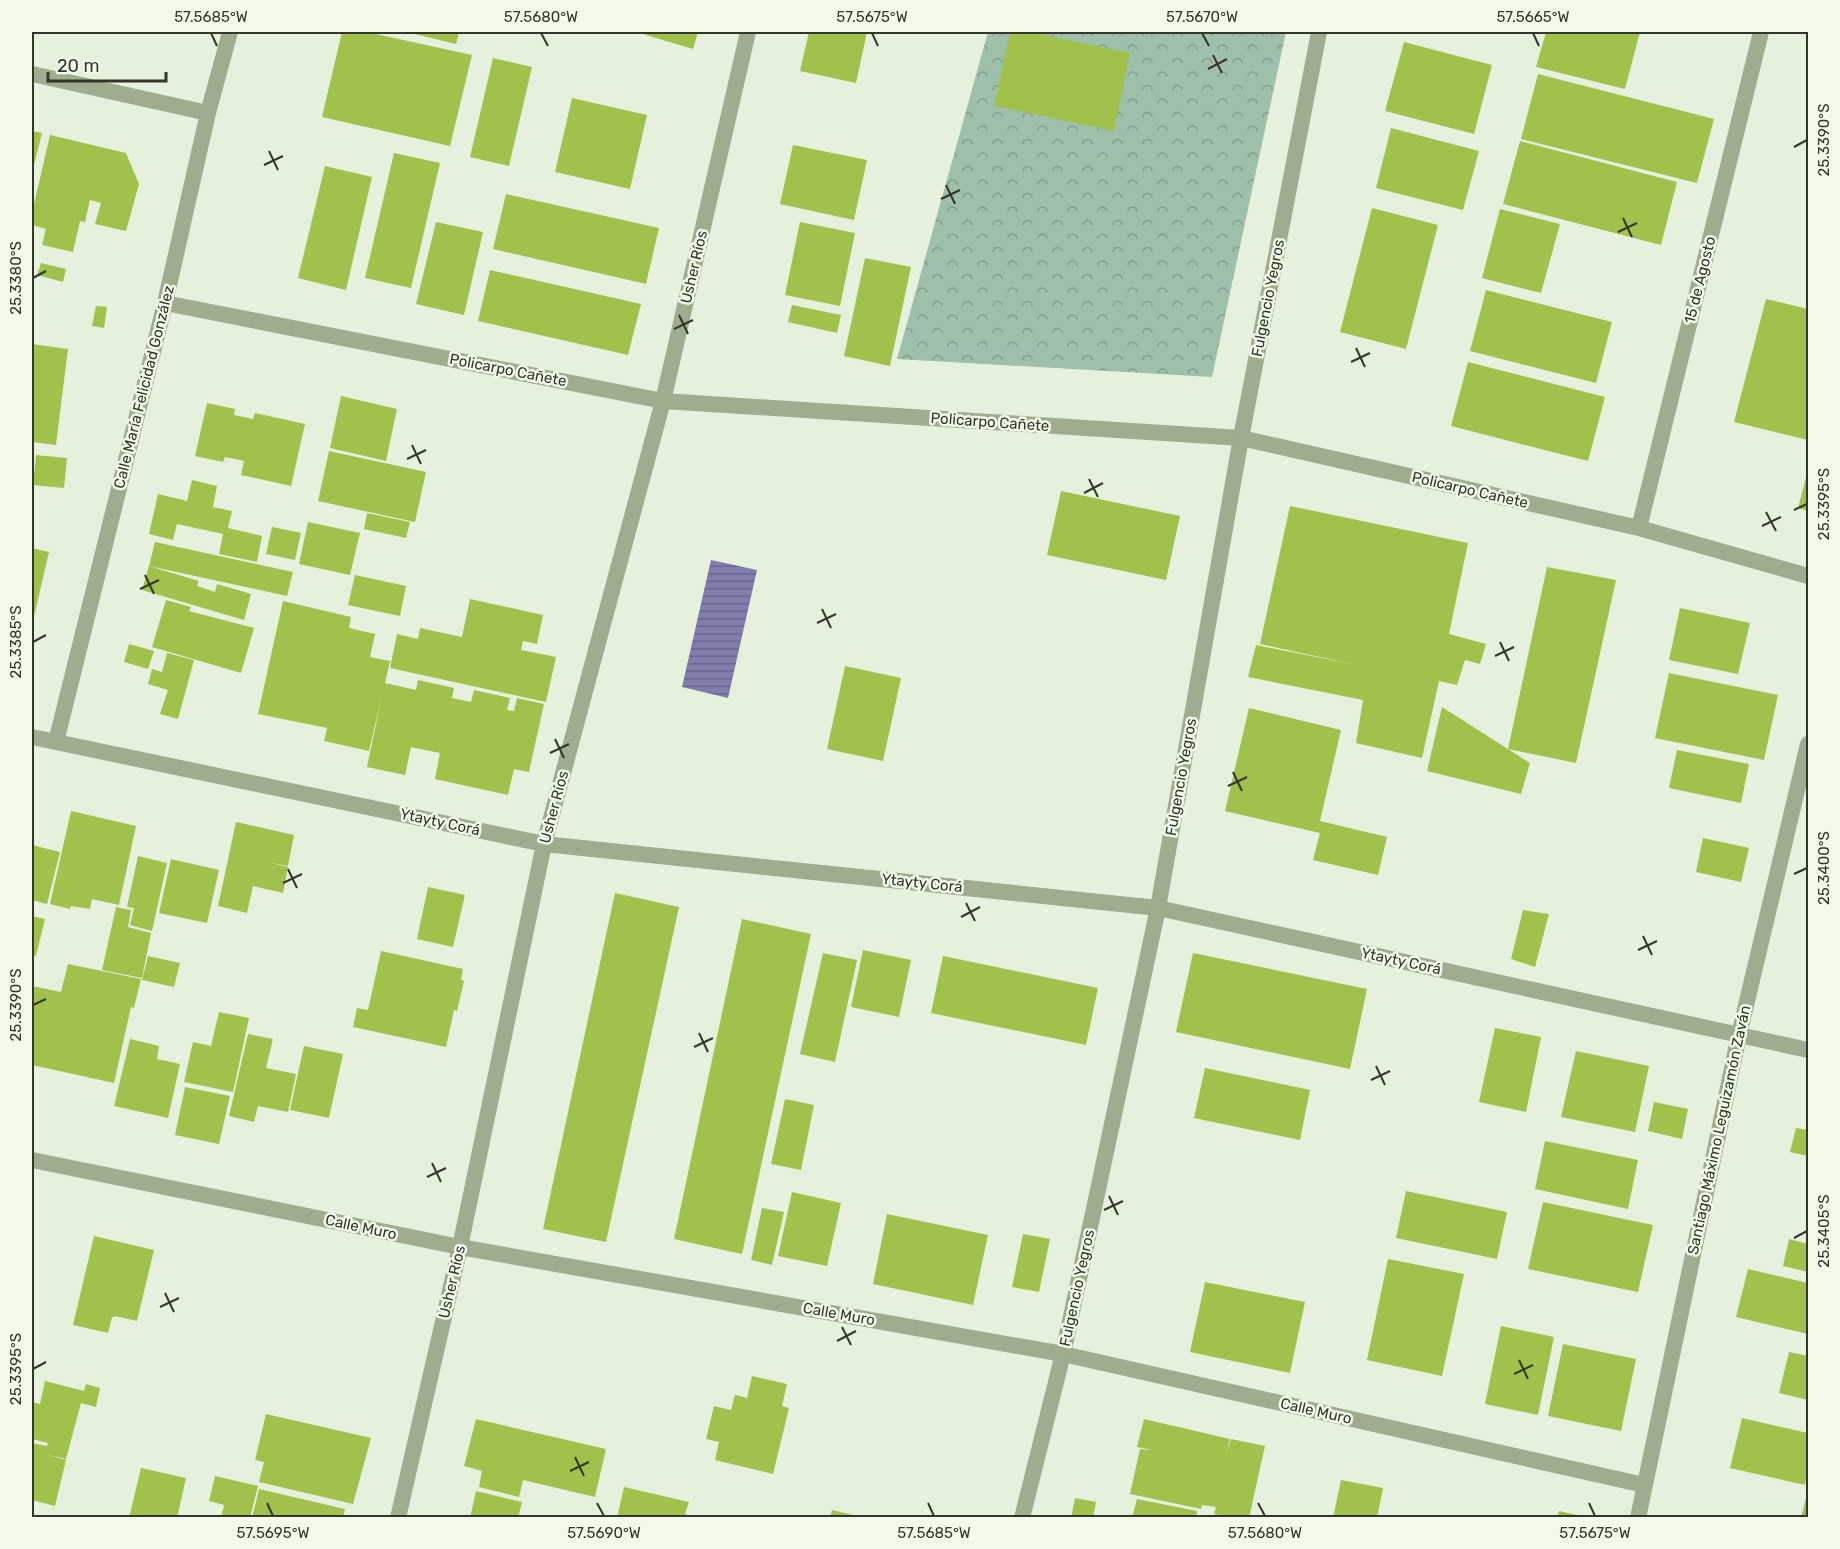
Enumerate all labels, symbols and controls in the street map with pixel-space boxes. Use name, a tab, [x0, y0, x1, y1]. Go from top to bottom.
text: 57.5685°W	[174, 8, 248, 26]
text: 57.5680°W	[504, 8, 578, 26]
text: 57.5675°W	[836, 8, 908, 26]
text: 57.5670°W	[1166, 8, 1238, 26]
text: 57.5665°W	[1496, 8, 1570, 26]
scale bar	[48, 45, 166, 83]
text: 20 m	[57, 55, 99, 77]
text: 25.3390°S	[1815, 104, 1833, 176]
street label: Usher Ríos	[677, 228, 711, 305]
street label: 15 de Agosto	[1680, 235, 1720, 325]
street label: Fulgencio Yegros	[1248, 237, 1288, 358]
text: 25.3380°S	[7, 241, 25, 315]
street label: Calle María Felicidad González	[110, 283, 178, 490]
street label: Policarpo Cañete	[448, 350, 568, 390]
street label: Policarpo Cañete	[930, 409, 1050, 435]
street label: Policarpo Cañete	[1410, 468, 1530, 512]
text: 25.3395°S	[1815, 468, 1833, 540]
text: 25.3385°S	[7, 606, 25, 679]
street label: Fulgencio Yegros	[1162, 716, 1200, 837]
street label: Usher Ríos	[536, 768, 572, 845]
street label: Ytayty Corá	[398, 805, 482, 839]
text: 25.3400°S	[1815, 831, 1833, 905]
street label: Ytayty Corá	[881, 870, 963, 896]
street label: Ytayty Corá	[1359, 944, 1443, 978]
text: 25.3390°S	[7, 969, 25, 1041]
street label: Santiago Máximo Leguizamón Zaván	[1684, 1004, 1754, 1256]
text: 25.3405°S	[1815, 1194, 1833, 1268]
street label: Calle Muro	[324, 1211, 398, 1243]
street label: Fulgencio Yegros	[1056, 1228, 1098, 1348]
street label: Usher Ríos	[435, 1243, 469, 1320]
street label: Calle Muro	[802, 1299, 876, 1329]
text: 25.3395°S	[7, 1333, 25, 1405]
street label: Calle Muro	[1279, 1394, 1353, 1428]
text: 57.5695°W	[237, 1524, 310, 1542]
text: 57.5690°W	[567, 1524, 641, 1542]
text: 57.5685°W	[897, 1524, 971, 1542]
text: 57.5680°W	[1228, 1524, 1302, 1542]
text: 57.5675°W	[1559, 1524, 1631, 1542]

